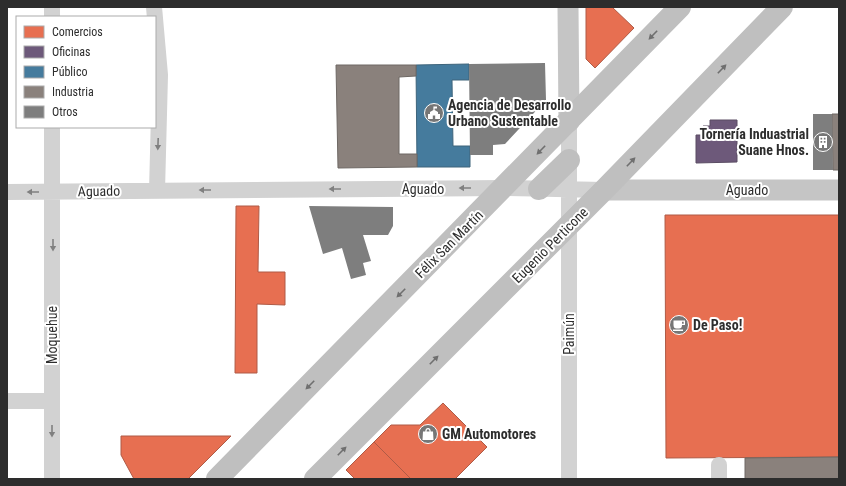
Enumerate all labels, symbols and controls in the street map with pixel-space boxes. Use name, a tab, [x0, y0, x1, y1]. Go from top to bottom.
legend	[16, 16, 156, 128]
text: Comercios	[52, 25, 103, 39]
one-way arrow	[648, 30, 658, 40]
text: Oficinas	[52, 45, 90, 59]
one-way arrow	[717, 64, 727, 74]
text: Público	[52, 65, 87, 79]
text: Industria	[52, 85, 94, 99]
place label: Agencia de Desarrollo Urbano Sustentable	[448, 97, 571, 129]
public building icon: Agencia de Desarrollo Urbano Sustentable	[423, 102, 445, 124]
text: Otros	[52, 105, 78, 119]
place label: Tornería Induastrial Suane Hnos.	[699, 126, 809, 158]
building icon: Tornería Induastrial Suane Hnos.	[812, 131, 834, 153]
one-way arrow	[155, 138, 162, 150]
one-way arrow	[536, 145, 546, 155]
one-way arrow	[627, 157, 636, 167]
street label: Aguado	[402, 181, 444, 197]
street label: Aguado	[726, 182, 768, 198]
street label: Aguado	[78, 183, 120, 199]
one-way arrow	[459, 185, 471, 192]
one-way arrow	[328, 186, 341, 192]
one-way arrow	[198, 187, 211, 193]
one-way arrow	[26, 189, 39, 195]
street label: Eugenio Perticone	[509, 204, 591, 286]
street label: Félix San Martín	[412, 207, 486, 281]
one-way arrow	[50, 239, 56, 252]
one-way arrow	[396, 288, 406, 298]
street label: Moquehue	[44, 306, 60, 364]
street label: Paimún	[561, 313, 577, 355]
cafe icon: De Paso!	[668, 314, 690, 336]
place label: De Paso!	[693, 317, 742, 333]
one-way arrow	[429, 355, 439, 365]
one-way arrow	[305, 380, 315, 390]
shop icon: GM Automotores	[417, 423, 439, 445]
one-way arrow	[49, 425, 55, 438]
place label: GM Automotores	[442, 426, 536, 442]
one-way arrow	[337, 447, 347, 456]

